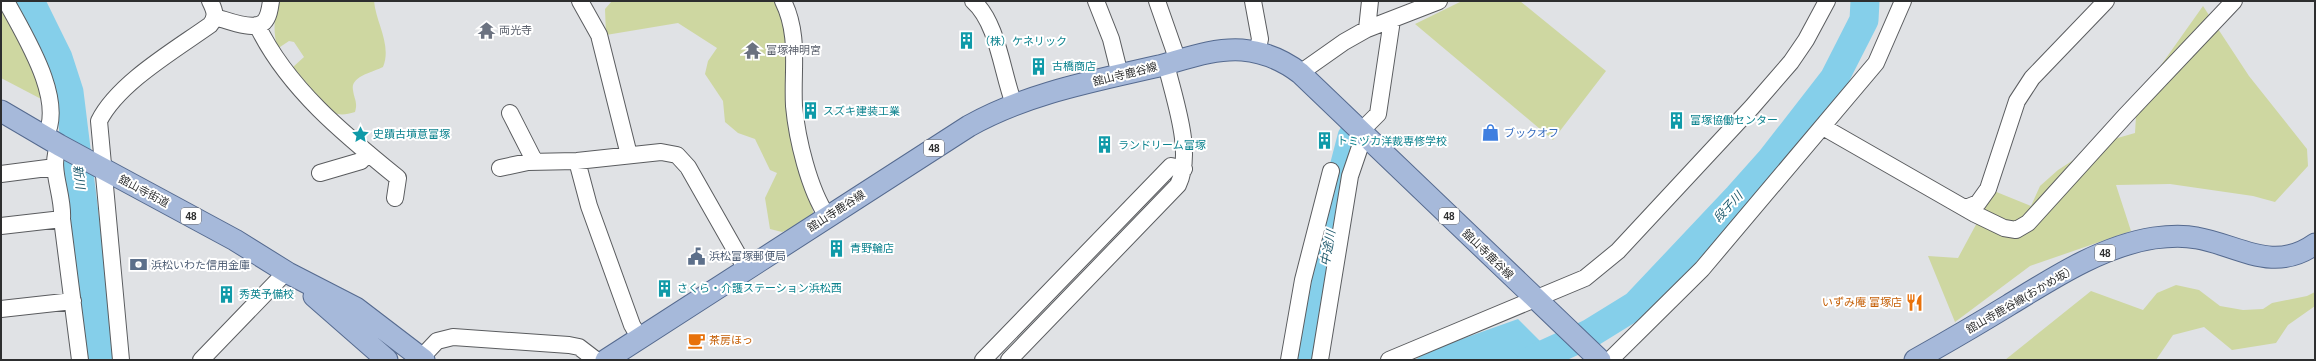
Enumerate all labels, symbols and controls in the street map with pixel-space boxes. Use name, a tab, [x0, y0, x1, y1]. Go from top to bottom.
temple icon: 両光寺	[476, 20, 496, 40]
place label: 両光寺	[499, 24, 532, 36]
building icon: （株）ケネリック	[956, 31, 976, 51]
place label: （株）ケネリック	[979, 35, 1067, 47]
temple icon: 富塚神明宮	[743, 40, 763, 60]
place label: 富塚神明宮	[766, 44, 821, 56]
building icon: 古橋商店	[1029, 56, 1049, 76]
place label: 古橋商店	[1052, 60, 1096, 72]
street label: 舘山寺鹿谷線	[1092, 60, 1158, 88]
building icon: スズキ建装工業	[800, 101, 820, 121]
place label: スズキ建装工業	[823, 105, 900, 117]
building icon: 富塚協働センター	[1667, 110, 1687, 130]
place label: 富塚協働センター	[1690, 114, 1778, 126]
shop icon: ブックオフ	[1481, 123, 1501, 143]
place icon: 史蹟古墳意富塚	[350, 124, 370, 144]
place label: ブックオフ	[1504, 127, 1559, 139]
place label: 史蹟古墳意富塚	[373, 128, 450, 140]
building icon: トミヅカ洋裁専修学校	[1314, 131, 1334, 151]
building icon: ランドリーム富塚	[1095, 135, 1115, 155]
place label: トミヅカ洋裁専修学校	[1337, 135, 1447, 147]
place label: ランドリーム富塚	[1118, 139, 1206, 151]
road number: 48	[924, 140, 944, 156]
water label: 新川	[71, 164, 88, 192]
street label: 舘山寺街道	[117, 173, 171, 209]
street label: 舘山寺鹿谷線	[805, 188, 867, 234]
water label: 段子川	[1711, 188, 1747, 225]
road number: 48	[181, 208, 201, 224]
road number: 48	[1439, 208, 1459, 224]
water label: 中途川	[1318, 227, 1338, 267]
street label: 舘山寺鹿谷線	[1460, 227, 1516, 281]
building icon: 青野輪店	[827, 238, 847, 258]
place label: 青野輪店	[850, 242, 894, 254]
road number: 48	[2095, 245, 2115, 261]
public building icon: 浜松富塚郵便局	[686, 246, 706, 266]
place label: 浜松富塚郵便局	[709, 250, 786, 262]
bank icon: 浜松いわた信用金庫	[128, 255, 148, 275]
place label: 浜松いわた信用金庫	[151, 259, 250, 271]
street label: 舘山寺鹿谷線(おかめ坂）	[1964, 263, 2078, 335]
building icon: さくら・介護ステーション浜松西	[654, 278, 674, 298]
place label: さくら・介護ステーション浜松西	[677, 282, 842, 294]
building icon: 秀英予備校	[216, 284, 236, 304]
place label: 秀英予備校	[239, 288, 294, 300]
restaurant icon: いずみ庵 富塚店	[1905, 292, 1925, 312]
place label: いずみ庵 富塚店	[1822, 296, 1902, 308]
cafe icon: 茶房ほっ	[686, 330, 706, 350]
place label: 茶房ほっ	[709, 334, 753, 346]

